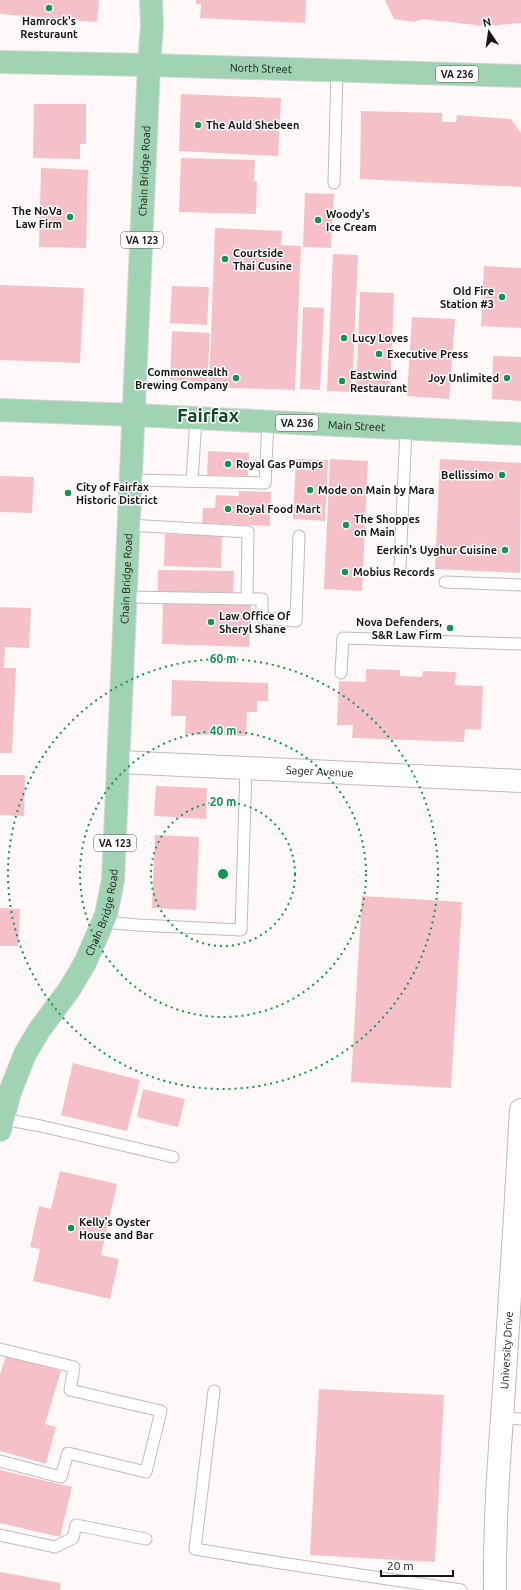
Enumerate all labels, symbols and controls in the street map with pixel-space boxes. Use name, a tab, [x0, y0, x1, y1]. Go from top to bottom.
marker: Hamrock's Resturaunt	[44, 3, 54, 13]
north arrow	[469, 12, 509, 52]
place label: Hamrock's Resturaunt	[20, 15, 78, 40]
text: N	[481, 15, 492, 29]
street label: North Street	[230, 61, 293, 75]
road number: VA 236	[436, 66, 478, 82]
place label: The Auld Shebeen	[206, 119, 299, 131]
marker: The Auld Shebeen	[193, 120, 203, 130]
street label: Chain Bridge Road	[136, 125, 152, 217]
place label: The NoVa Law Firm	[12, 205, 62, 230]
place label: Woody's Ice Cream	[326, 208, 377, 233]
marker: The NoVa Law Firm	[65, 212, 75, 222]
marker: Woody's Ice Cream	[313, 215, 323, 225]
road number: VA 123	[121, 232, 163, 248]
place label: Courtside Thai Cusine	[233, 247, 292, 272]
marker: Courtside Thai Cusine	[220, 254, 230, 264]
place label: Old Fire Station #3	[440, 285, 494, 310]
marker: Old Fire Station #3	[497, 292, 507, 302]
place label: Lucy Loves	[352, 332, 408, 344]
marker: Lucy Loves	[339, 333, 349, 343]
place label: Executive Press	[387, 348, 468, 360]
marker: Executive Press	[374, 349, 384, 359]
place label: Commonwealth Brewing Company	[135, 366, 228, 391]
place label: Eastwind Restaurant	[350, 369, 407, 394]
place label: Joy Unlimited	[428, 372, 499, 384]
marker: Commonwealth Brewing Company	[231, 373, 241, 383]
marker: Joy Unlimited	[502, 373, 512, 383]
marker: Eastwind Restaurant	[337, 376, 347, 386]
district label: Fairfax	[177, 404, 240, 426]
road number: VA 236	[276, 415, 318, 431]
street label: Main Street	[328, 419, 386, 433]
place label: Royal Gas Pumps	[236, 458, 323, 470]
marker: Royal Gas Pumps	[223, 459, 233, 469]
place label: Bellissimo	[441, 469, 494, 481]
marker: Bellissimo	[497, 470, 507, 480]
place label: City of Fairfax Historic District	[76, 481, 158, 506]
place label: Mode on Main by Mara	[318, 484, 435, 496]
marker: Mode on Main by Mara	[305, 485, 315, 495]
marker: City of Fairfax Historic District	[63, 488, 73, 498]
place label: Royal Food Mart	[236, 503, 321, 515]
marker: Royal Food Mart	[223, 504, 233, 514]
place label: The Shoppes on Main	[354, 513, 420, 538]
marker: The Shoppes on Main	[341, 520, 351, 530]
street label: Chain Bridge Road	[118, 533, 134, 624]
place label: Eerkin's Uyghur Cuisine	[376, 544, 497, 556]
marker: Eerkin's Uyghur Cuisine	[500, 545, 510, 555]
place label: Mobius Records	[353, 566, 435, 578]
marker: Mobius Records	[340, 567, 350, 577]
place label: Law Office Of Sheryl Shane	[219, 610, 291, 635]
place label: Nova Defenders, S&R Law Firm	[356, 616, 442, 641]
marker: Law Office Of Sheryl Shane	[206, 617, 216, 627]
marker: Nova Defenders, S&R Law Firm	[445, 623, 455, 633]
text: 60 m	[210, 652, 236, 665]
text: 40 m	[210, 724, 236, 737]
street label: Sager Avenue	[286, 764, 354, 779]
text: 20 m	[210, 795, 236, 808]
road number: VA 123	[94, 835, 136, 851]
centre of rings	[216, 867, 230, 881]
street label: Chain Bridge Road	[83, 869, 119, 958]
place label: Kelly's Oyster House and Bar	[79, 1216, 154, 1241]
marker: Kelly's Oyster House and Bar	[66, 1223, 76, 1233]
street label: University Drive	[498, 1311, 515, 1390]
scale bar	[381, 1552, 453, 1578]
text: 20 m	[387, 1559, 414, 1572]

